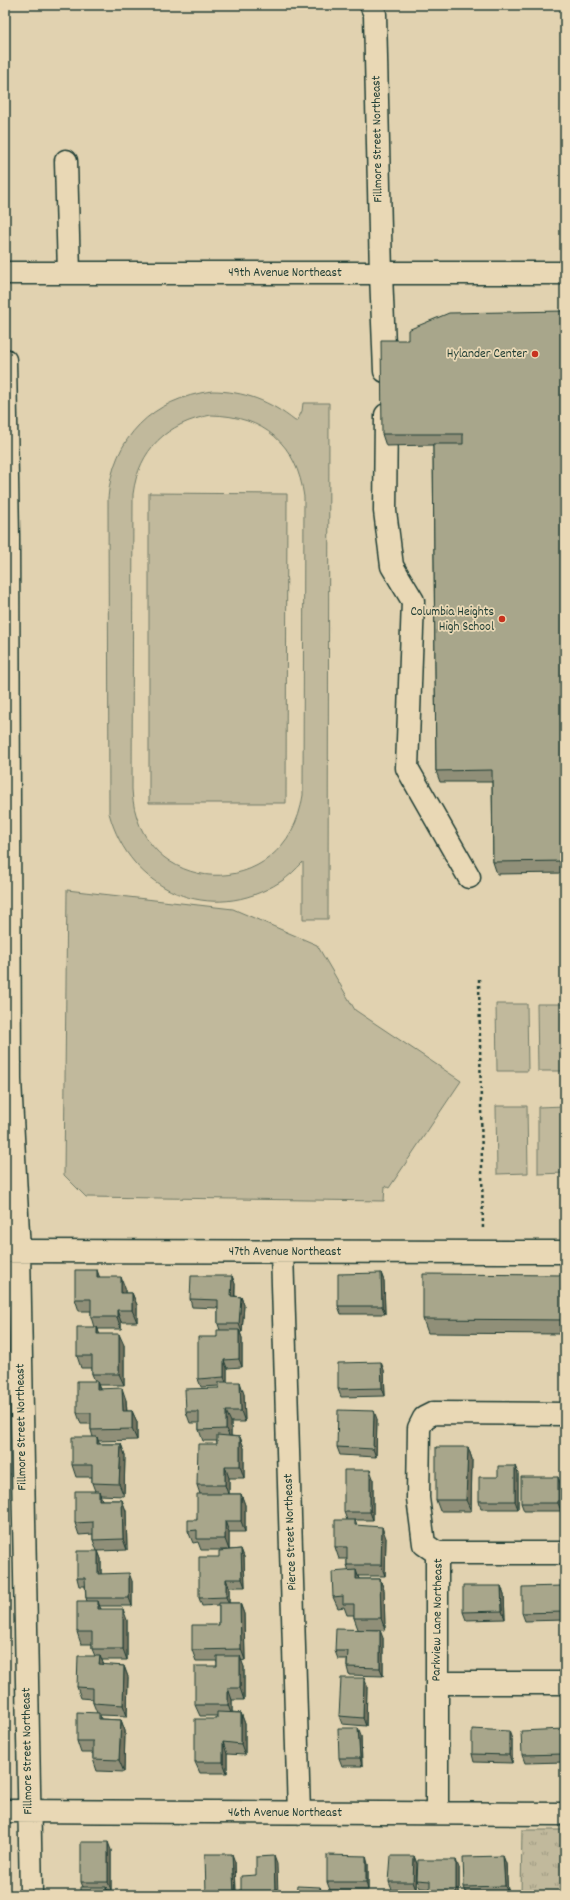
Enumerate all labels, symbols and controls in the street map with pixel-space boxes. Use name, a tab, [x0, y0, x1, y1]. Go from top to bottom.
street label: Fillmore Street Northeast	[367, 75, 389, 203]
street label: 49th Avenue Northeast	[228, 264, 342, 283]
place label: Hylander Center	[447, 345, 527, 364]
marker: Hylander Center	[530, 349, 540, 359]
place label: Columbia Heights High School	[410, 603, 494, 637]
marker: Columbia Heights High School	[497, 614, 507, 624]
street label: 47th Avenue Northeast	[229, 1243, 341, 1262]
street label: Fillmore Street Northeast	[11, 1363, 33, 1491]
street label: Pierce Street Northeast	[279, 1473, 303, 1591]
street label: Parkview Lane Northeast	[427, 1558, 449, 1682]
street label: Fillmore Street Northeast	[17, 1687, 39, 1815]
street label: 46th Avenue Northeast	[228, 1804, 342, 1823]

